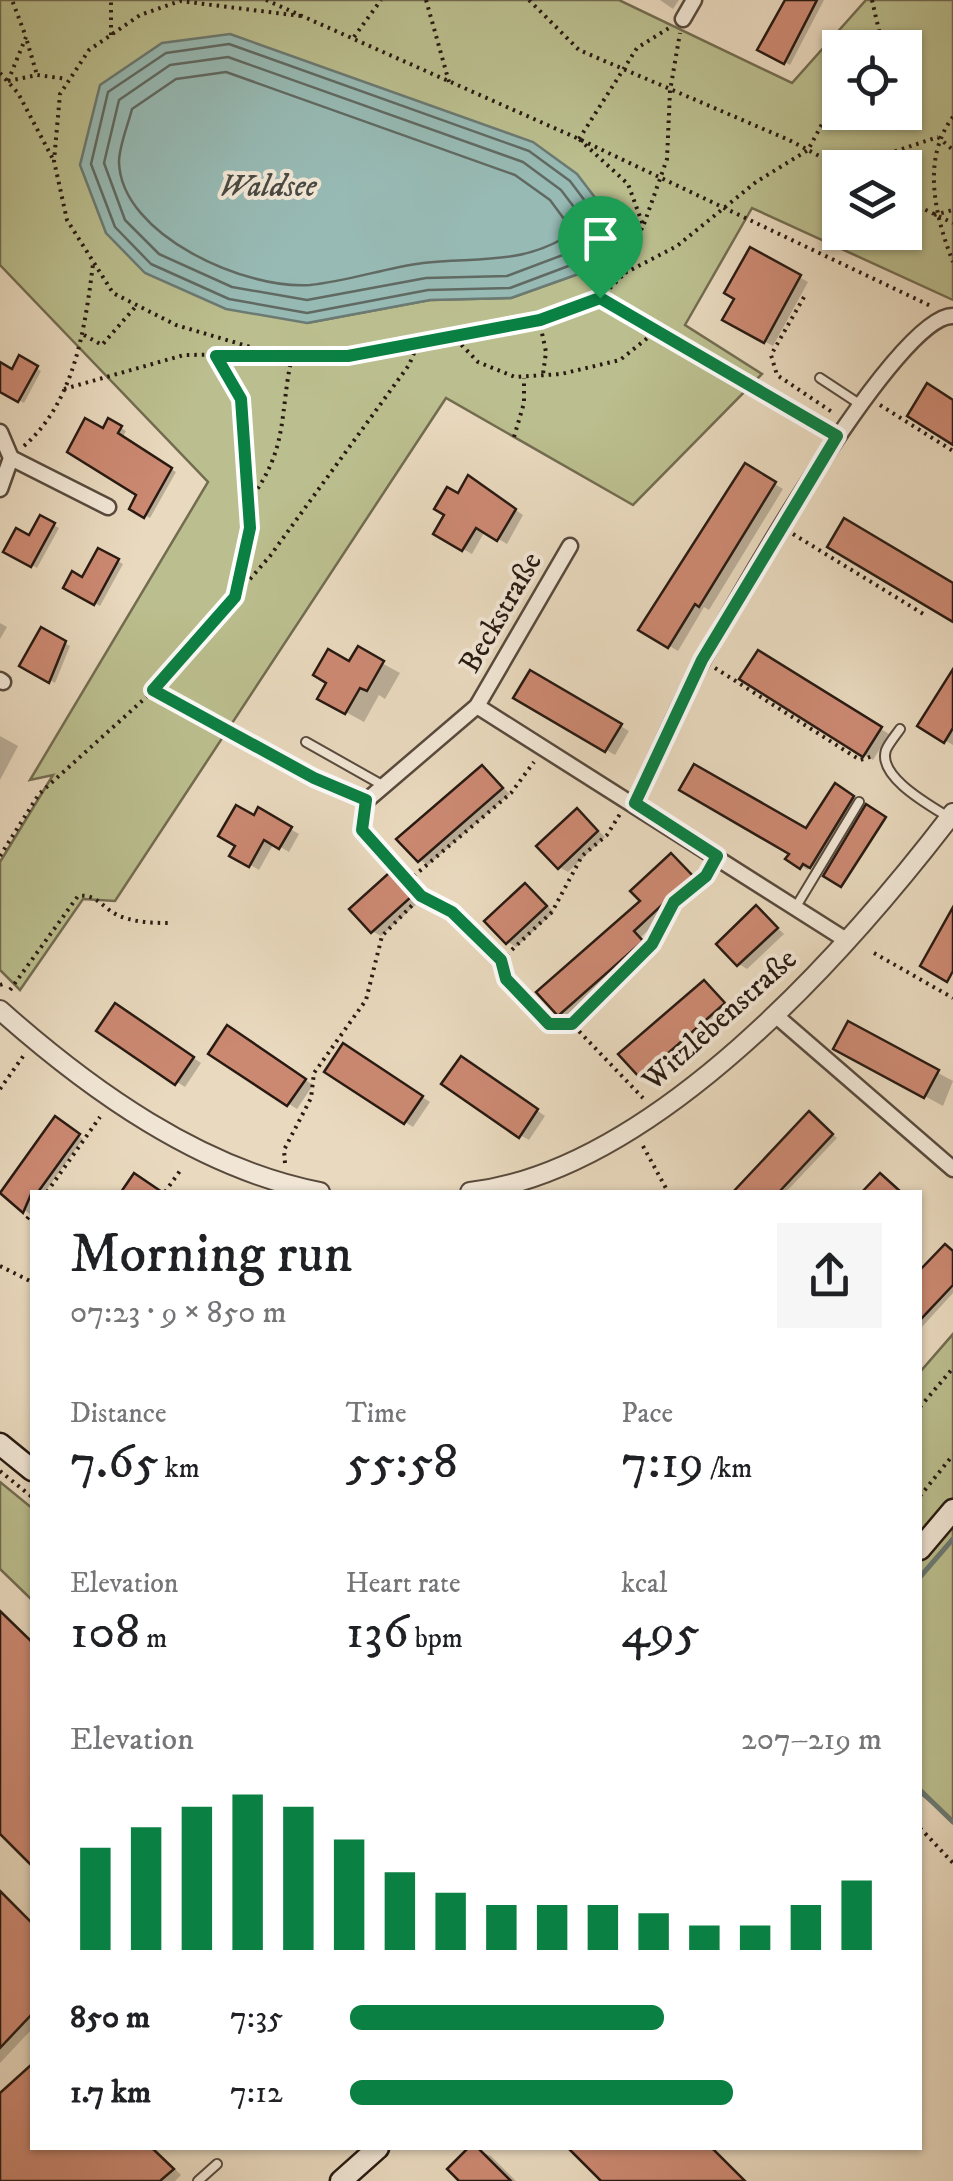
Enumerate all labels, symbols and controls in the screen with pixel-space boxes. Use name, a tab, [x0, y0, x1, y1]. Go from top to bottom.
map controls	[822, 30, 922, 250]
button: locate	[822, 30, 922, 130]
button: layers	[822, 150, 922, 250]
water label: Waldsee	[219, 167, 318, 207]
pin	[558, 196, 643, 299]
icon: arrive	[573, 211, 628, 266]
street label: Beckstraße	[452, 546, 551, 680]
street label: Witzlebenstraße	[634, 941, 805, 1100]
text: Morning run	[70, 1221, 352, 1290]
button: share	[777, 1223, 882, 1328]
text: 07:23 · 9 × 850 m	[70, 1293, 286, 1333]
text: Distance	[70, 1396, 166, 1431]
text: Time	[346, 1396, 406, 1431]
text: Pace	[621, 1396, 673, 1431]
text: 7.65	[70, 1431, 159, 1494]
text: 55:58	[346, 1431, 458, 1494]
text: 7:19	[621, 1431, 704, 1494]
text: km	[159, 1451, 200, 1486]
text: /km	[704, 1451, 752, 1486]
text: Elevation	[70, 1566, 178, 1601]
text: Heart rate	[346, 1566, 461, 1601]
text: kcal	[621, 1566, 667, 1601]
text: 108	[70, 1601, 140, 1664]
text: 136	[346, 1601, 409, 1664]
text: 495	[621, 1601, 700, 1664]
text: m	[140, 1621, 167, 1656]
text: bpm	[409, 1621, 463, 1656]
text: Elevation	[70, 1720, 194, 1760]
text: 207–219 m	[741, 1720, 882, 1760]
text: 850 m	[70, 1998, 150, 2038]
text: 7:35	[230, 1998, 283, 2038]
text: 1.7 km	[70, 2073, 151, 2113]
text: 7:12	[230, 2073, 283, 2113]

